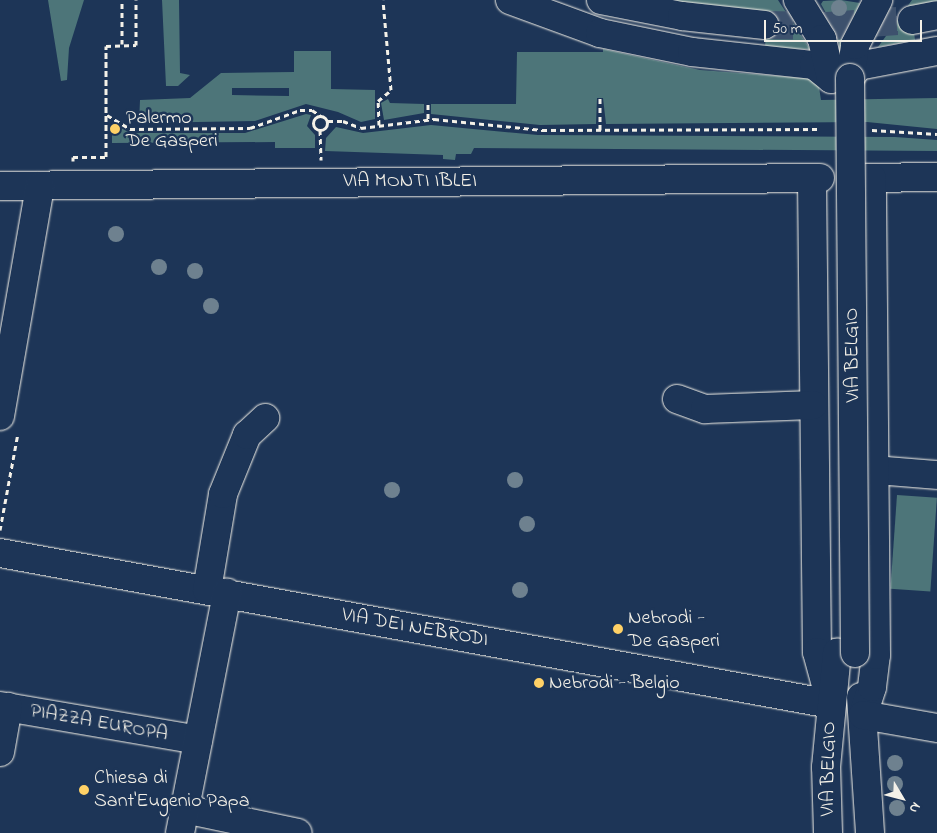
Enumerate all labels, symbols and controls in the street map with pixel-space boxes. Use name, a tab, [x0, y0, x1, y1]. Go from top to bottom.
scale bar	[767, 10, 924, 42]
text: 50 m	[772, 18, 802, 40]
place label: Palermo De Gasperi	[126, 106, 218, 153]
marker: Palermo De Gasperi	[108, 122, 122, 136]
street label: VIA MONTI IBLEI	[343, 169, 477, 193]
street label: VIA BELGIO	[840, 307, 866, 403]
street label: VIA DEI NEBRODI	[340, 603, 490, 653]
place label: Nebrodi - De Gasperi	[628, 606, 720, 653]
marker: Nebrodi - De Gasperi	[612, 623, 624, 635]
place label: Nebrodi - Belgio	[549, 671, 680, 695]
marker: Nebrodi - Belgio	[533, 677, 545, 689]
street label: PIAZZA EUROPA	[28, 699, 170, 747]
street label: VIA BELGIO	[816, 721, 842, 817]
place label: Chiesa di Sant'Eugenio Papa	[94, 766, 249, 813]
north arrow	[877, 773, 927, 823]
marker: Chiesa di Sant'Eugenio Papa	[78, 784, 90, 796]
text: N	[903, 797, 926, 817]

